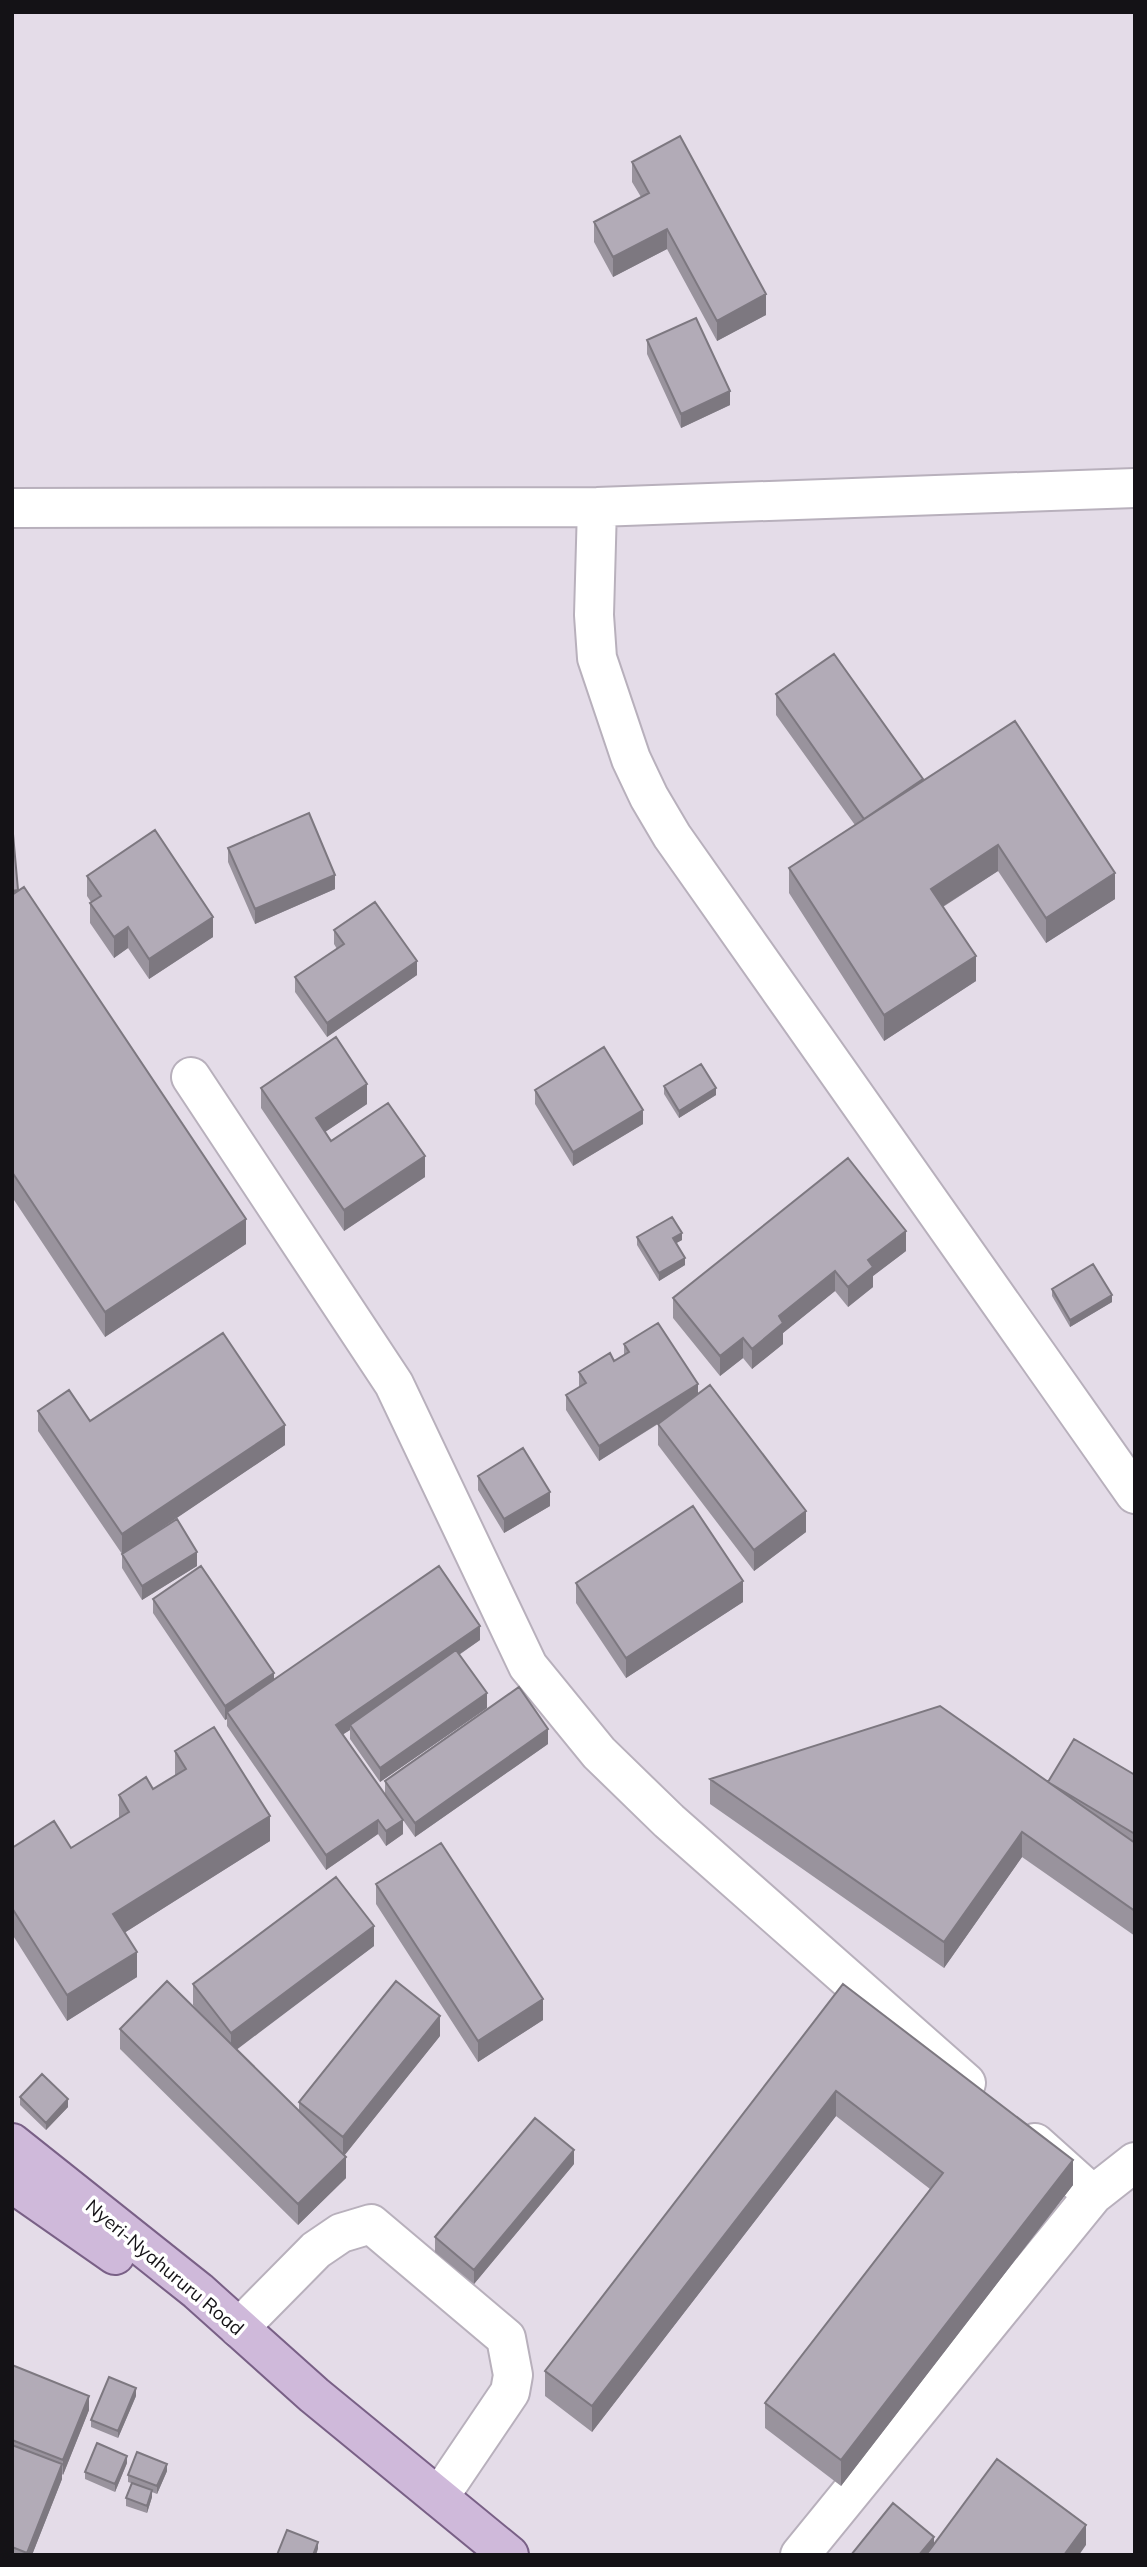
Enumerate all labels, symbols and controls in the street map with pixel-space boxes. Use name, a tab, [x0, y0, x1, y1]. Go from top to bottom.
street label: Nyeri-Nyahururu Road	[81, 2194, 249, 2340]

